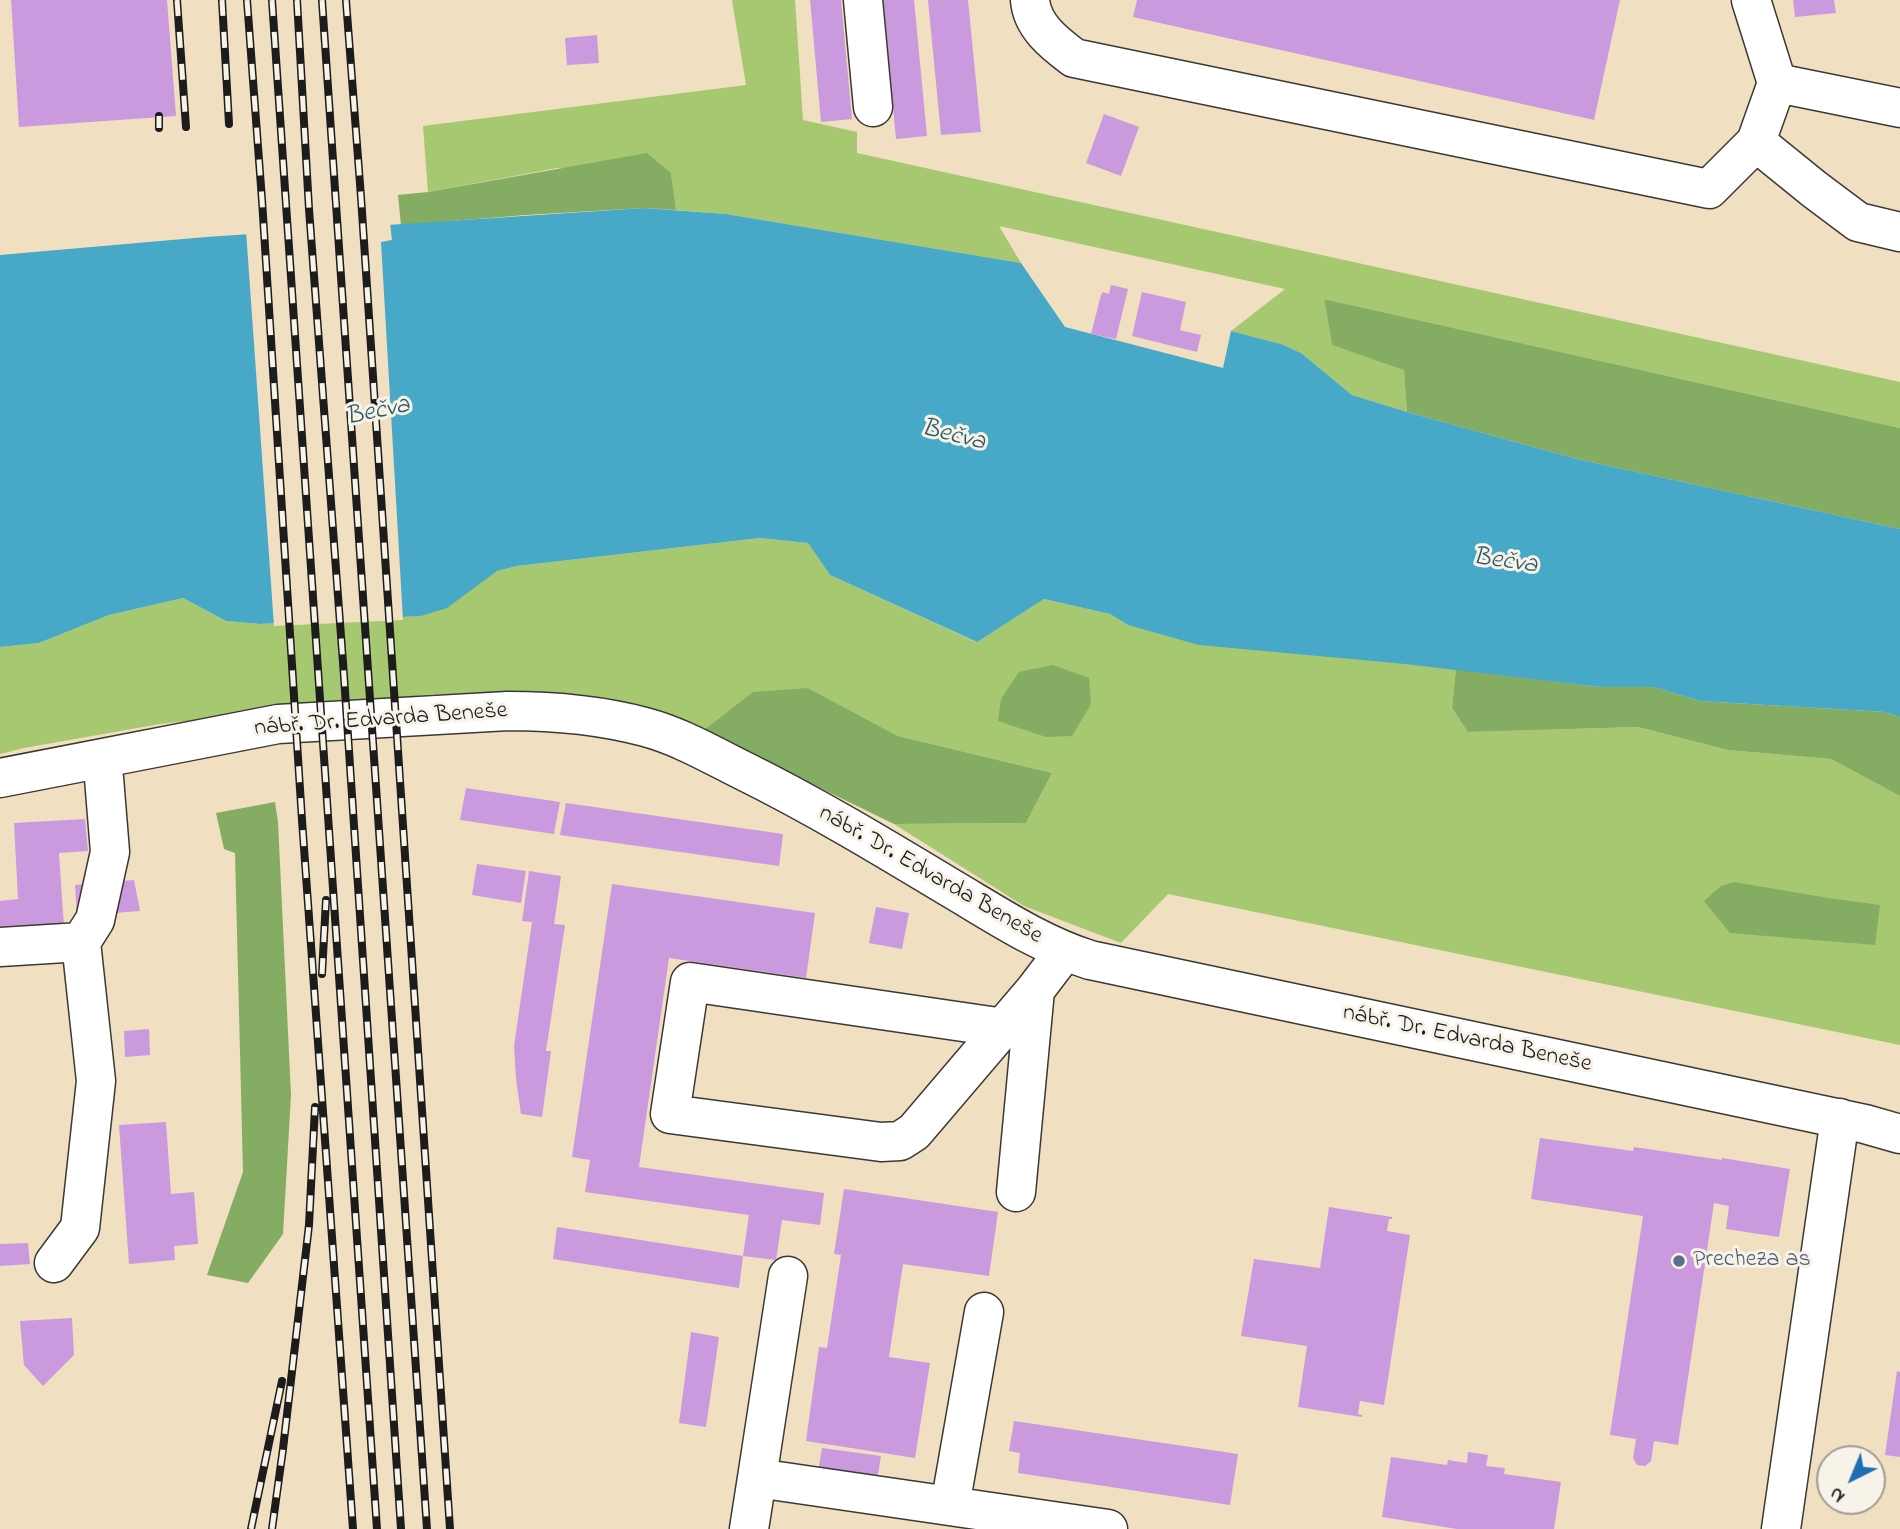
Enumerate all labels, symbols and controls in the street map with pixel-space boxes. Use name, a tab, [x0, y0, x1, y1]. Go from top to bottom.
water label: Bečva	[343, 391, 413, 435]
water label: Bečva	[918, 414, 988, 460]
water label: Bečva	[1471, 543, 1539, 583]
street label: nábř. Dr. Edvarda Beneše	[254, 698, 508, 744]
street label: nábř. Dr. Edvarda Beneše	[813, 800, 1047, 952]
street label: nábř. Dr. Edvarda Beneše	[1340, 1000, 1594, 1080]
place label: Precheza as	[1693, 1247, 1811, 1275]
marker: Precheza as	[1671, 1253, 1687, 1269]
north arrow	[1816, 1445, 1886, 1515]
text: N	[1824, 1480, 1852, 1509]

